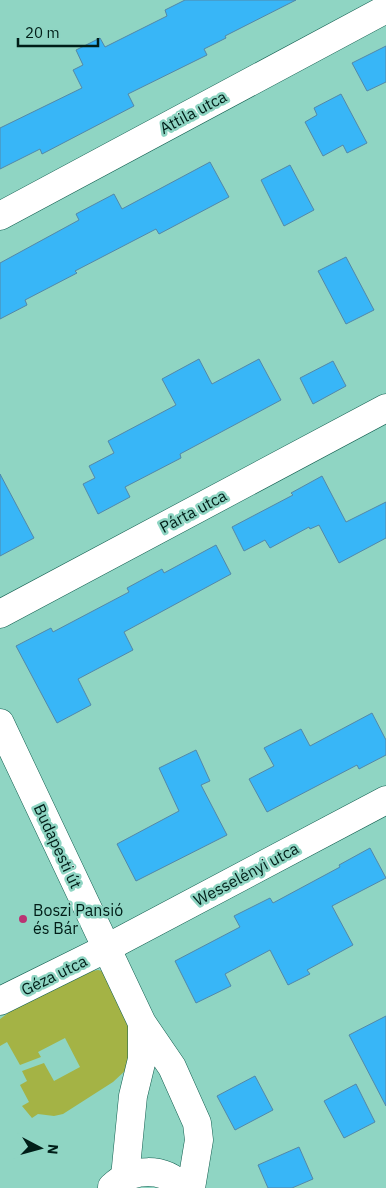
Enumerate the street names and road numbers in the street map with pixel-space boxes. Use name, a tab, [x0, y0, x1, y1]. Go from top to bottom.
street label: Attila utca	[156, 86, 230, 138]
street label: Párta utca	[156, 485, 230, 537]
street label: Budapesti út	[30, 800, 86, 892]
street label: Wesselényi utca	[190, 838, 302, 910]
street label: Géza utca	[18, 950, 91, 1000]

